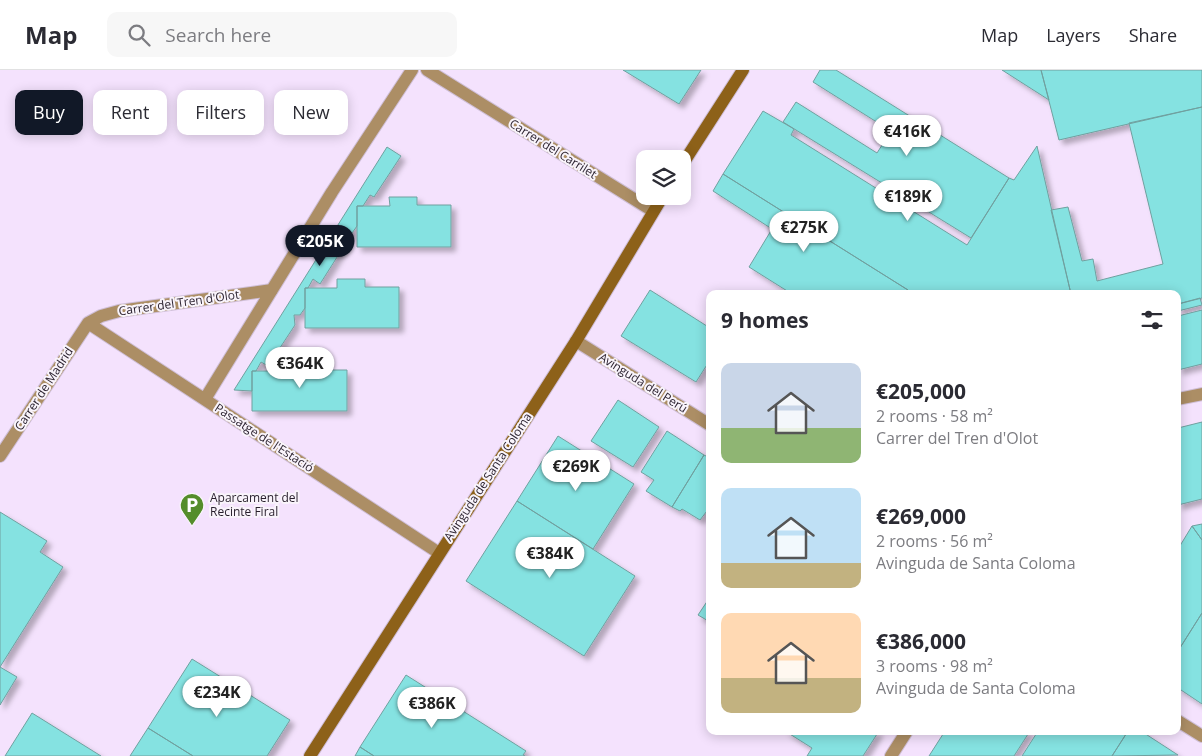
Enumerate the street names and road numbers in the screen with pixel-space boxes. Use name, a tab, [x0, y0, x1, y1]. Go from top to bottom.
street label: Carrer del Carrilet	[506, 115, 600, 182]
street label: Carrer del Tren d'Olot	[118, 286, 240, 319]
street label: Carrer de Madrid	[10, 344, 77, 434]
street label: Avinguda del Perú	[596, 348, 691, 417]
street label: Passatge de l'Estació	[211, 399, 317, 476]
street label: Avinguda de Santa Coloma	[440, 409, 535, 544]

